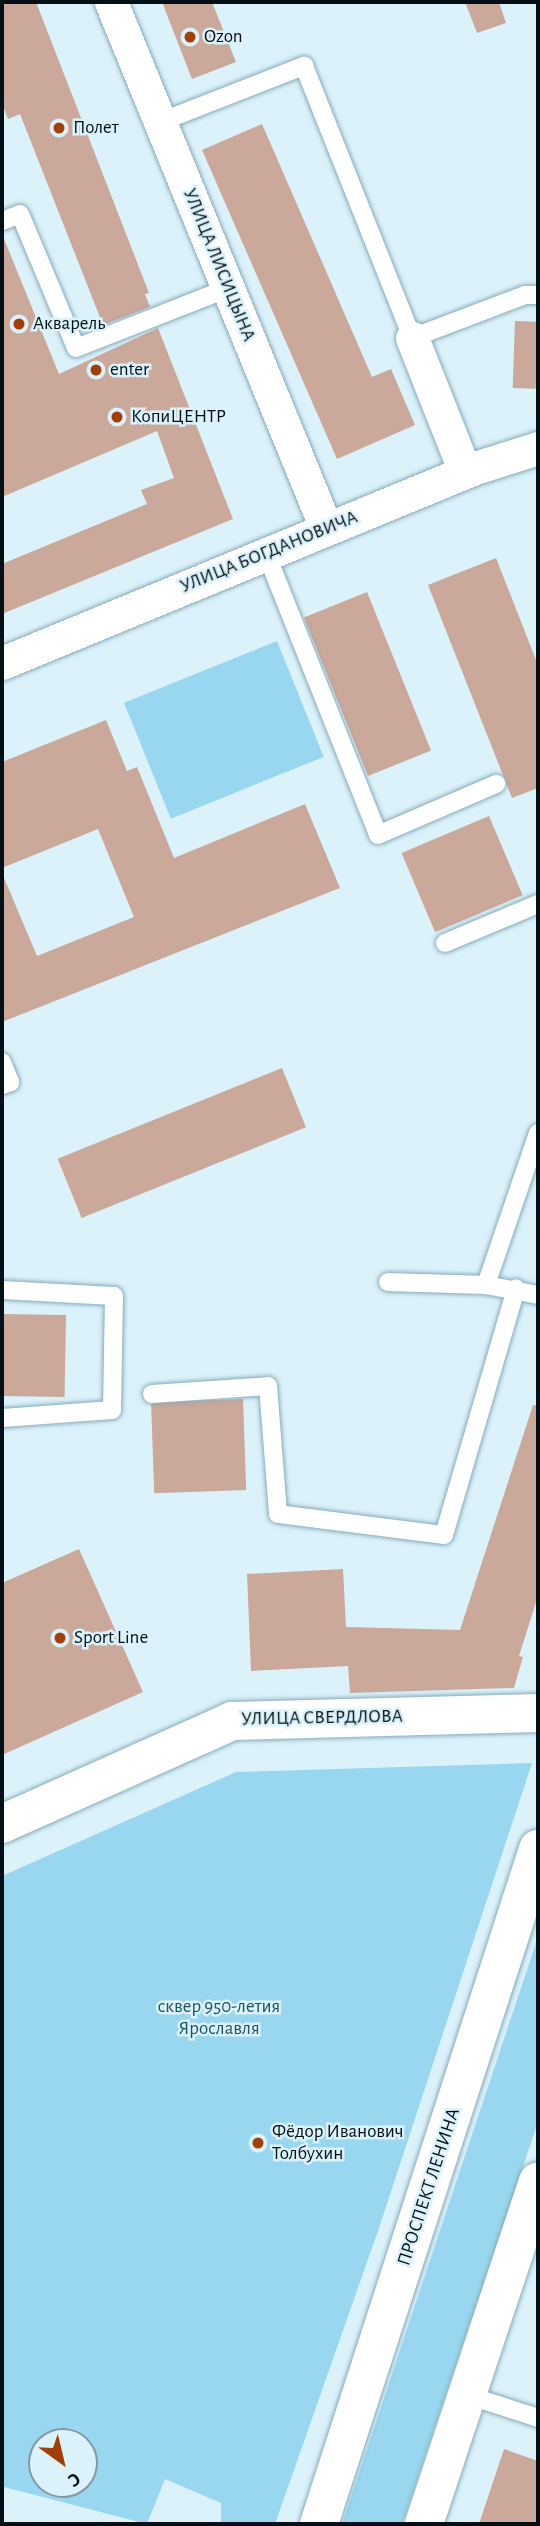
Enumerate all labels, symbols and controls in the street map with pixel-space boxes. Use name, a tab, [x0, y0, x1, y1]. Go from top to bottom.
place label: Ozon	[204, 26, 243, 48]
marker: Ozon	[182, 29, 198, 45]
place label: Полет	[73, 117, 119, 139]
marker: Полет	[51, 120, 67, 136]
street label: УЛИЦА ЛИСИЦЫНА	[178, 185, 260, 345]
place label: Акварель	[33, 313, 105, 335]
marker: Акварель	[11, 316, 27, 332]
place label: enter	[110, 359, 149, 381]
marker: enter	[88, 362, 104, 378]
place label: КопиЦЕНТР	[131, 406, 226, 428]
marker: КопиЦЕНТР	[109, 409, 125, 425]
street label: УЛИЦА БОГДАНОВИЧА	[177, 506, 361, 598]
place label: Sport Line	[74, 1627, 148, 1649]
marker: Sport Line	[52, 1630, 68, 1646]
street label: УЛИЦА СВЕРДЛОВА	[241, 1705, 403, 1731]
park label: сквер 950-летия Ярославля	[158, 1996, 280, 2040]
street label: ПРОСПЕКТ ЛЕНИНА	[393, 2105, 465, 2269]
place label: Фёдор Иванович Толбухин	[272, 2121, 404, 2165]
marker: Фёдор Иванович Толбухин	[250, 2135, 266, 2151]
north arrow	[28, 2428, 98, 2498]
text: С	[64, 2468, 84, 2490]

